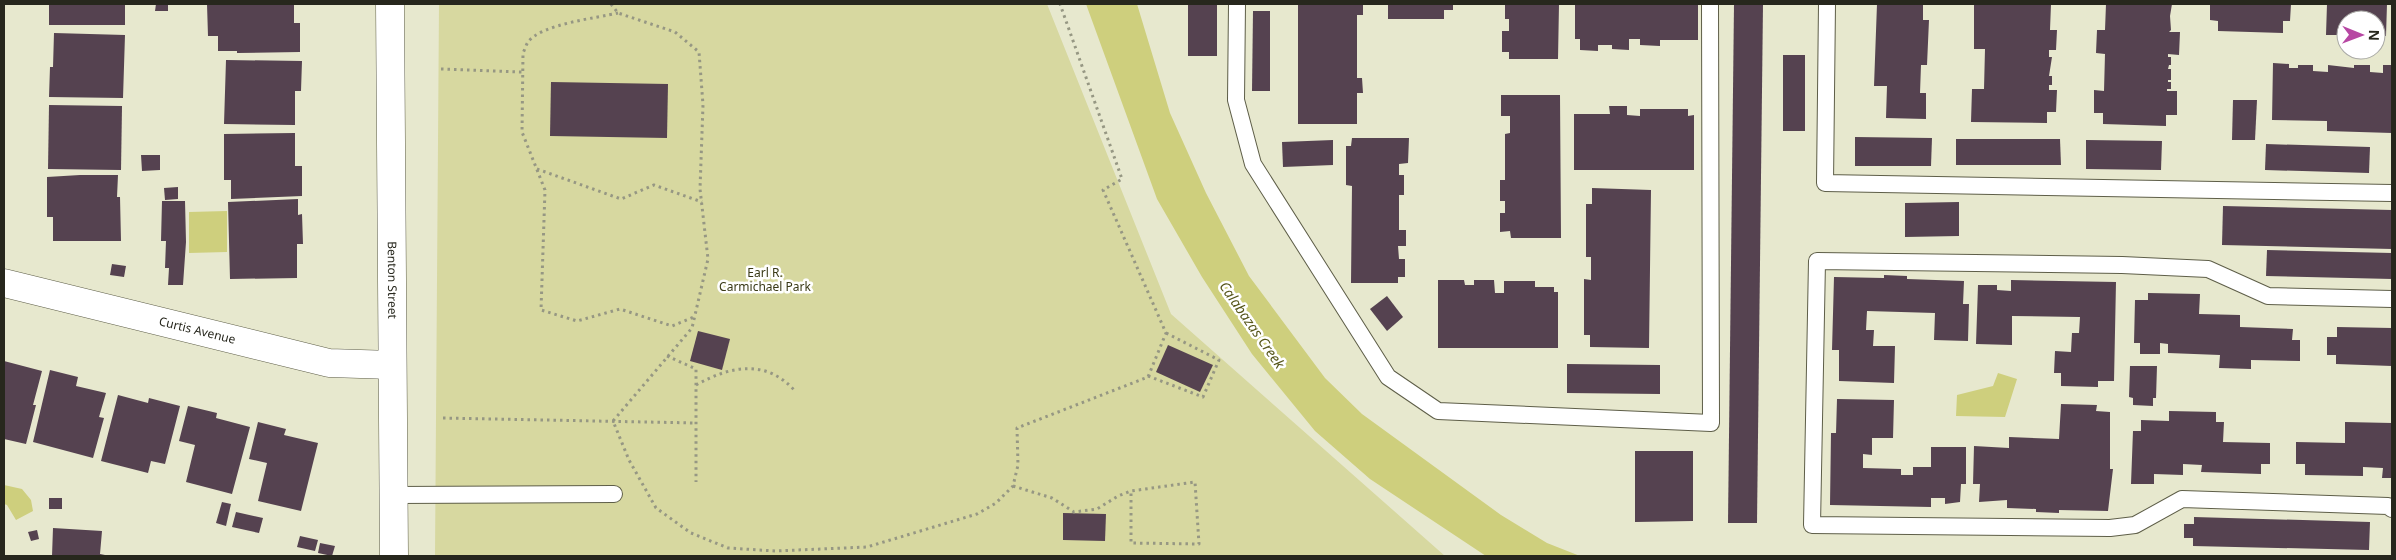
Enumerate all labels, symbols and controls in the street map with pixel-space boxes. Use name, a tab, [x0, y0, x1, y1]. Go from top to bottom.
north arrow	[2336, 10, 2386, 60]
text: N	[2365, 29, 2384, 41]
street label: Benton Street	[384, 241, 401, 320]
park label: Earl R. Carmichael Park	[719, 264, 812, 295]
water label: Calabazas Creek	[1215, 277, 1290, 373]
street label: Curtis Avenue	[157, 312, 238, 348]

